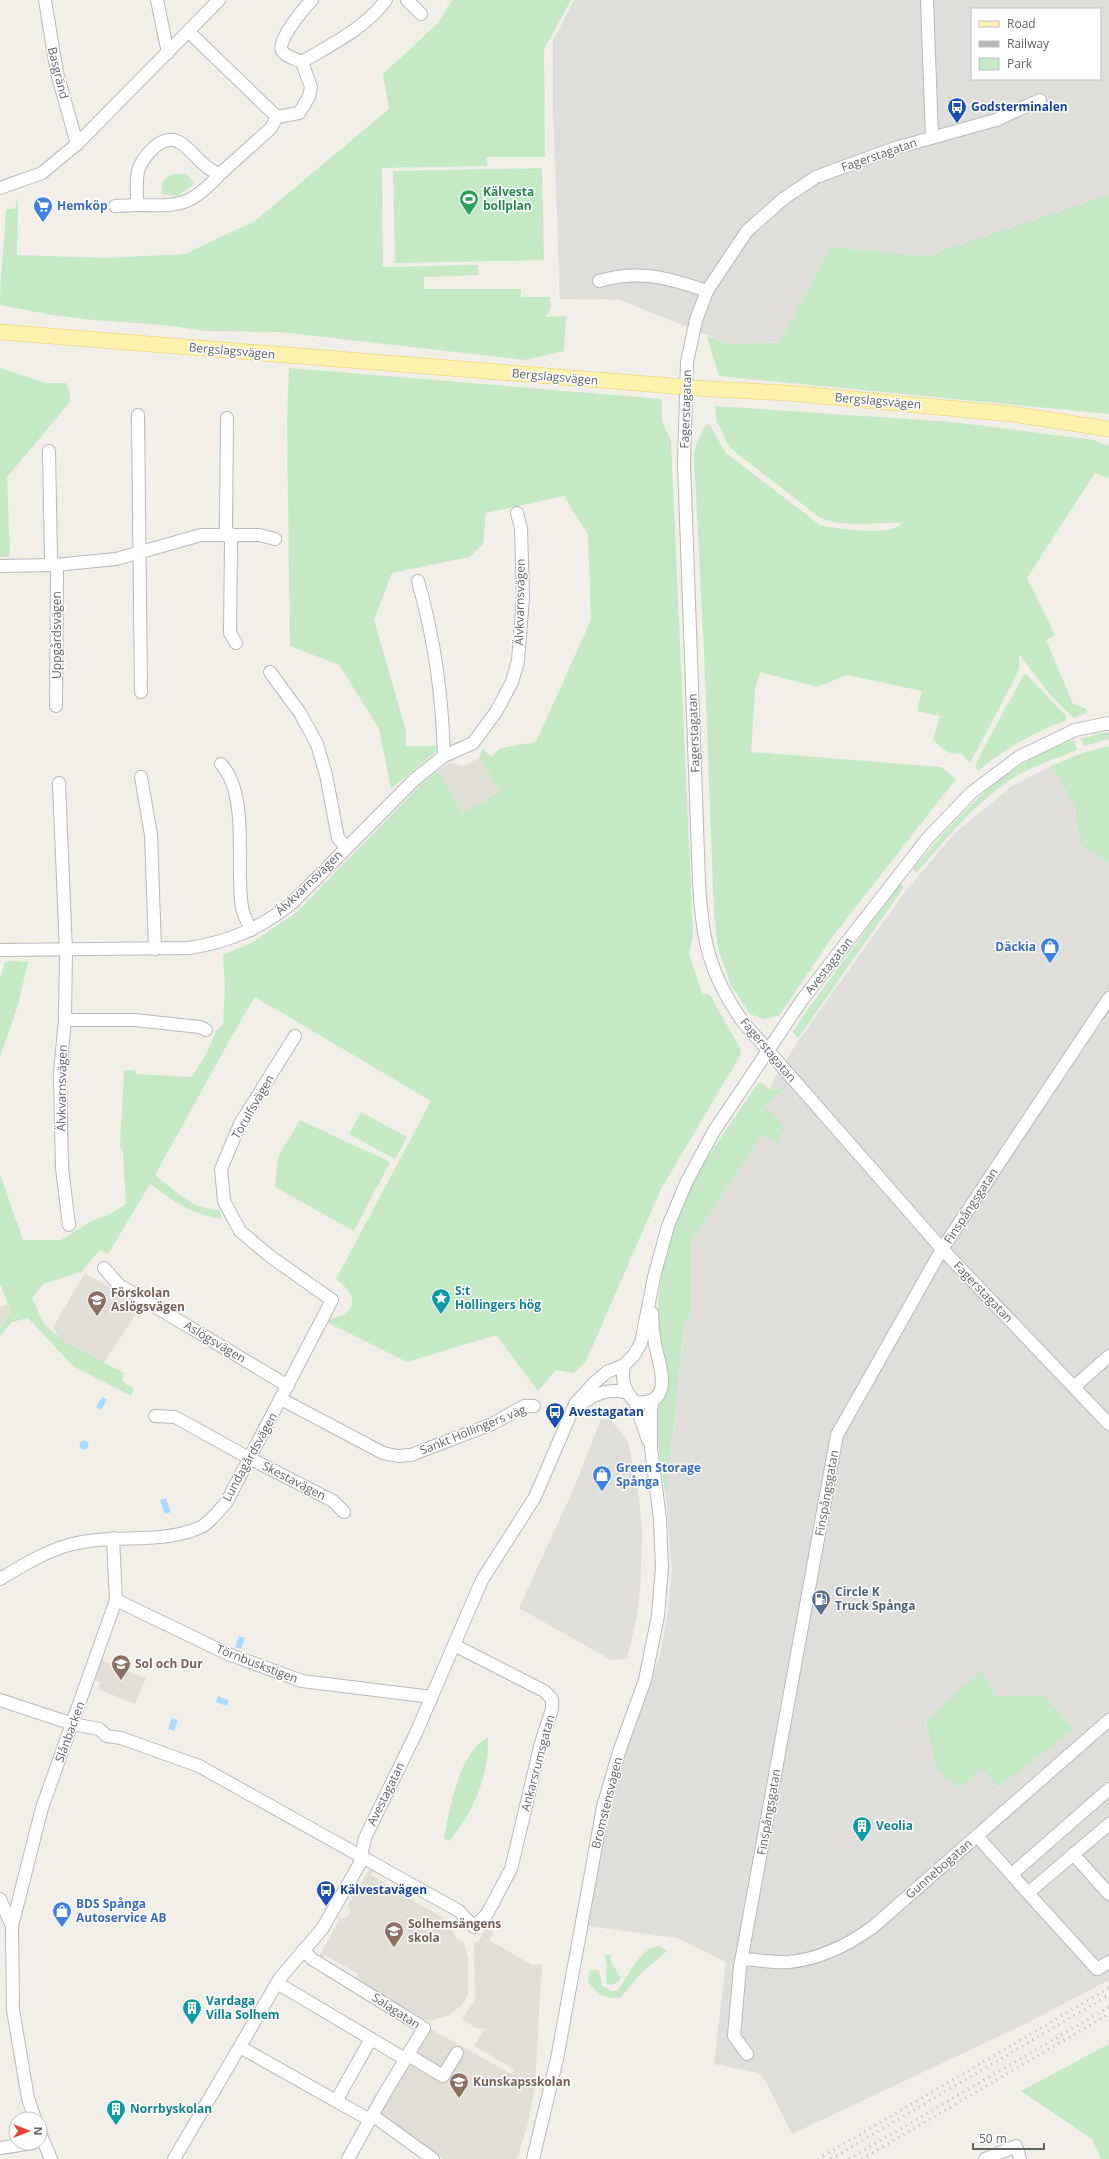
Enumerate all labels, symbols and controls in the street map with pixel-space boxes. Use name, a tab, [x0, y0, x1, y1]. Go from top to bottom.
legend	[971, 8, 1101, 80]
text: Road	[1007, 15, 1036, 32]
text: Railway	[1007, 35, 1050, 52]
street label: Basgränd	[44, 45, 73, 101]
text: Park	[1007, 55, 1033, 72]
bus stop icon: Godsterminalen	[946, 96, 968, 124]
place label: Godsterminalen	[971, 98, 1068, 115]
street label: Fagerstagatan	[839, 134, 919, 175]
place label: Kälvesta bollplan	[483, 183, 534, 214]
sports icon: Kälvesta bollplan	[458, 188, 480, 216]
supermarket icon: Hemköp	[32, 195, 54, 223]
place label: Hemköp	[57, 197, 108, 214]
street label: Bergslagsvägen	[188, 338, 276, 363]
street label: Bergslagsvägen	[511, 364, 599, 389]
street label: Fagerstagatan	[676, 369, 695, 449]
street label: Bergslagsvägen	[834, 388, 922, 413]
street label: Älvkvarnsvägen	[510, 558, 529, 646]
street label: Uppgårdsvägen	[48, 591, 65, 679]
street label: Fagerstagatan	[684, 693, 703, 773]
street label: Älvkvarnsvägen	[272, 846, 346, 919]
street label: Avestagatan	[801, 933, 856, 998]
shop icon: Däckia	[1039, 936, 1061, 964]
place label: Däckia	[995, 938, 1036, 955]
street label: Fagerstagatan	[736, 1014, 800, 1085]
street label: Älvkvarnsvägen	[52, 1044, 71, 1132]
street label: Torulfsvägen	[227, 1071, 278, 1142]
street label: Finspångsgatan	[940, 1164, 1002, 1247]
street label: Fagerstagatan	[950, 1257, 1017, 1326]
place label: S:t Hollingers hög	[455, 1282, 541, 1313]
place label: Förskolan Aslögsvägen	[111, 1284, 185, 1315]
place icon: S:t Hollingers hög	[430, 1287, 452, 1315]
school or university icon: Förskolan Aslögsvägen	[86, 1289, 108, 1317]
street label: Aslögsvägen	[181, 1316, 249, 1367]
street label: Sankt Hollingers väg	[417, 1400, 529, 1459]
bus stop icon: Avestagatan	[544, 1401, 566, 1429]
place label: Avestagatan	[569, 1403, 644, 1420]
street label: Lundagårdsvägen	[218, 1409, 281, 1504]
street label: Finspångsgatan	[811, 1448, 842, 1537]
street label: Skestavägen	[259, 1457, 329, 1504]
place label: Green Storage Spånga	[616, 1459, 701, 1490]
shop icon: Green Storage Spånga	[591, 1464, 613, 1492]
place label: Circle K Truck Spånga	[835, 1583, 915, 1614]
fuel station icon: Circle K Truck Spånga	[810, 1588, 832, 1616]
street label: Törnbuskstigen	[214, 1640, 301, 1687]
school or university icon: Sol och Dur	[110, 1653, 132, 1681]
place label: Sol och Dur	[135, 1655, 203, 1672]
street label: Slånbacken	[51, 1699, 88, 1765]
street label: Ankarsrumsgatan	[516, 1713, 559, 1813]
street label: Bromstensvägen	[587, 1755, 626, 1851]
street label: Avestagatan	[363, 1759, 408, 1828]
street label: Finspångsgatan	[753, 1767, 784, 1856]
building icon: Veolia	[851, 1815, 873, 1843]
place label: Veolia	[876, 1817, 913, 1834]
street label: Gunnebogatan	[902, 1835, 976, 1902]
bus stop icon: Kälvestavägen	[315, 1879, 337, 1907]
place label: Kälvestavägen	[340, 1881, 427, 1898]
place label: BDS Spånga Autoservice AB	[76, 1895, 167, 1926]
shop icon: BDS Spånga Autoservice AB	[51, 1900, 73, 1928]
place label: Solhemsängens skola	[408, 1915, 501, 1946]
school or university icon: Solhemsängens skola	[383, 1920, 405, 1948]
street label: Salagatan	[369, 1989, 424, 2033]
place label: Vardaga Villa Solhem	[206, 1992, 280, 2023]
building icon: Vardaga Villa Solhem	[181, 1997, 203, 2025]
school or university icon: Kunskapsskolan	[448, 2071, 470, 2099]
place label: Kunskapsskolan	[473, 2073, 571, 2090]
building icon: Norrbyskolan	[105, 2098, 127, 2126]
place label: Norrbyskolan	[130, 2100, 212, 2117]
north arrow	[8, 2111, 48, 2151]
scale bar	[973, 2125, 1044, 2151]
text: N	[31, 2127, 46, 2135]
text: 50 m	[979, 2130, 1007, 2147]

